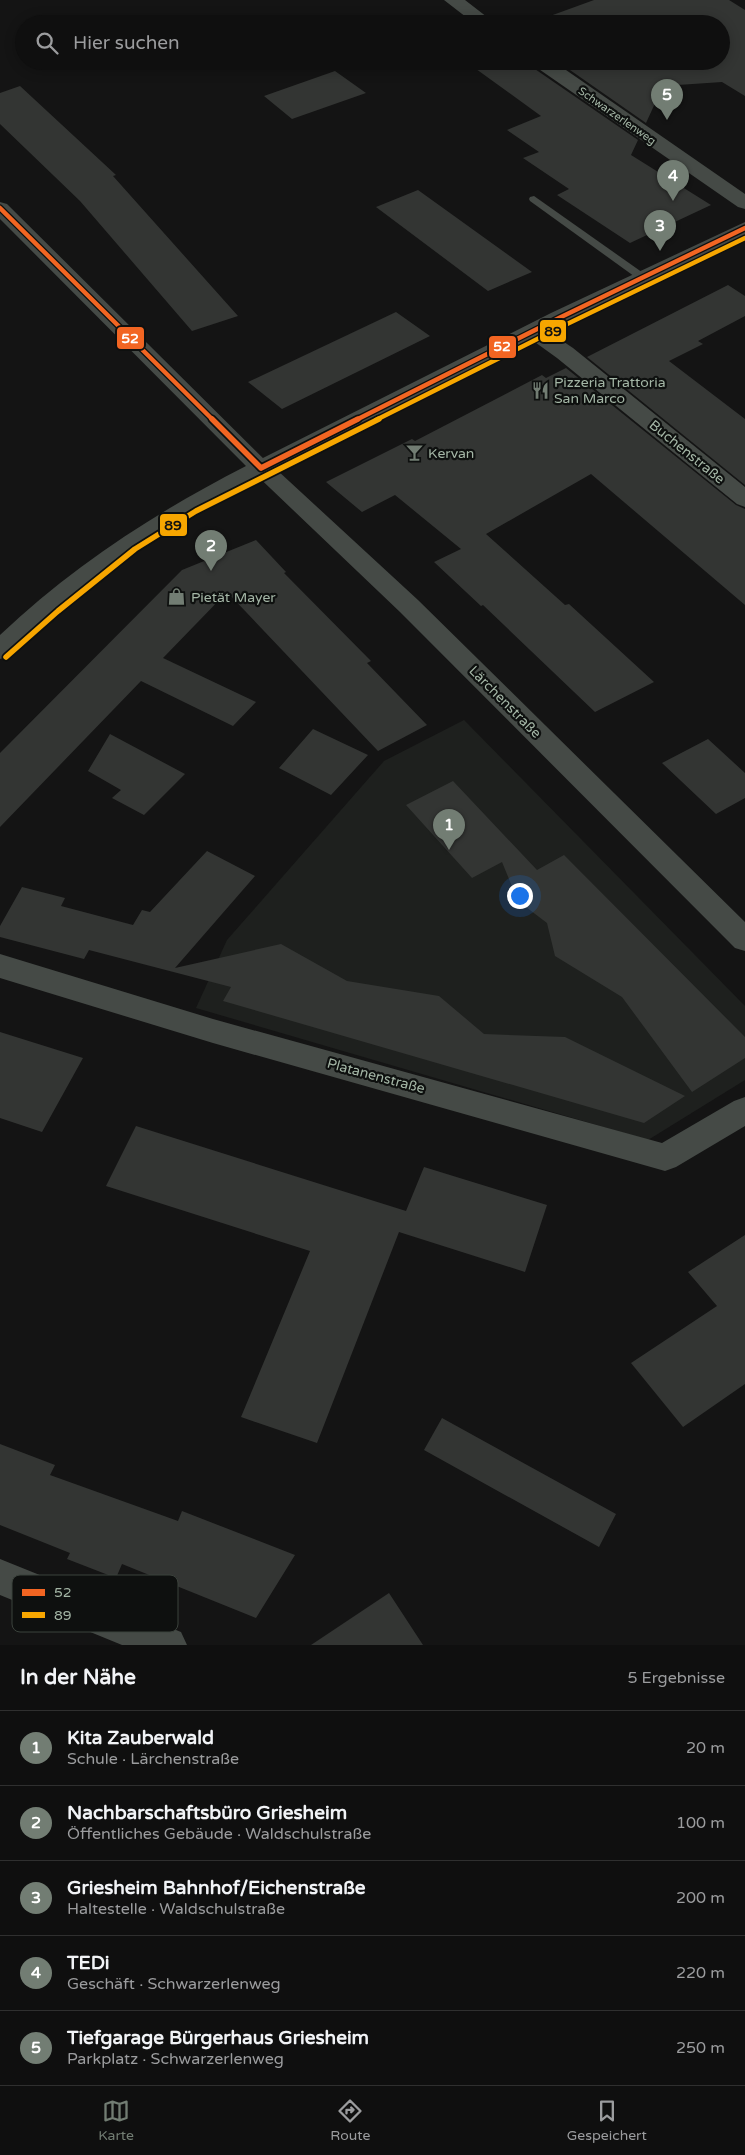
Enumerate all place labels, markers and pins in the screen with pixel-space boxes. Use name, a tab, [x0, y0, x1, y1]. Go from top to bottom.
pin: 5	[651, 79, 683, 120]
pin: 4	[657, 160, 689, 201]
pin: 3	[644, 210, 676, 251]
place label: Pizzeria Trattoria San Marco	[554, 374, 666, 407]
restaurant icon: Pizzeria Trattoria San Marco	[530, 380, 550, 400]
bar icon: Kervan	[404, 443, 424, 463]
place label: Kervan	[428, 445, 474, 462]
pin: 2	[195, 530, 227, 571]
shop icon: Pietät Mayer	[167, 587, 187, 607]
place label: Pietät Mayer	[191, 589, 276, 606]
pin: 1	[433, 809, 465, 850]

